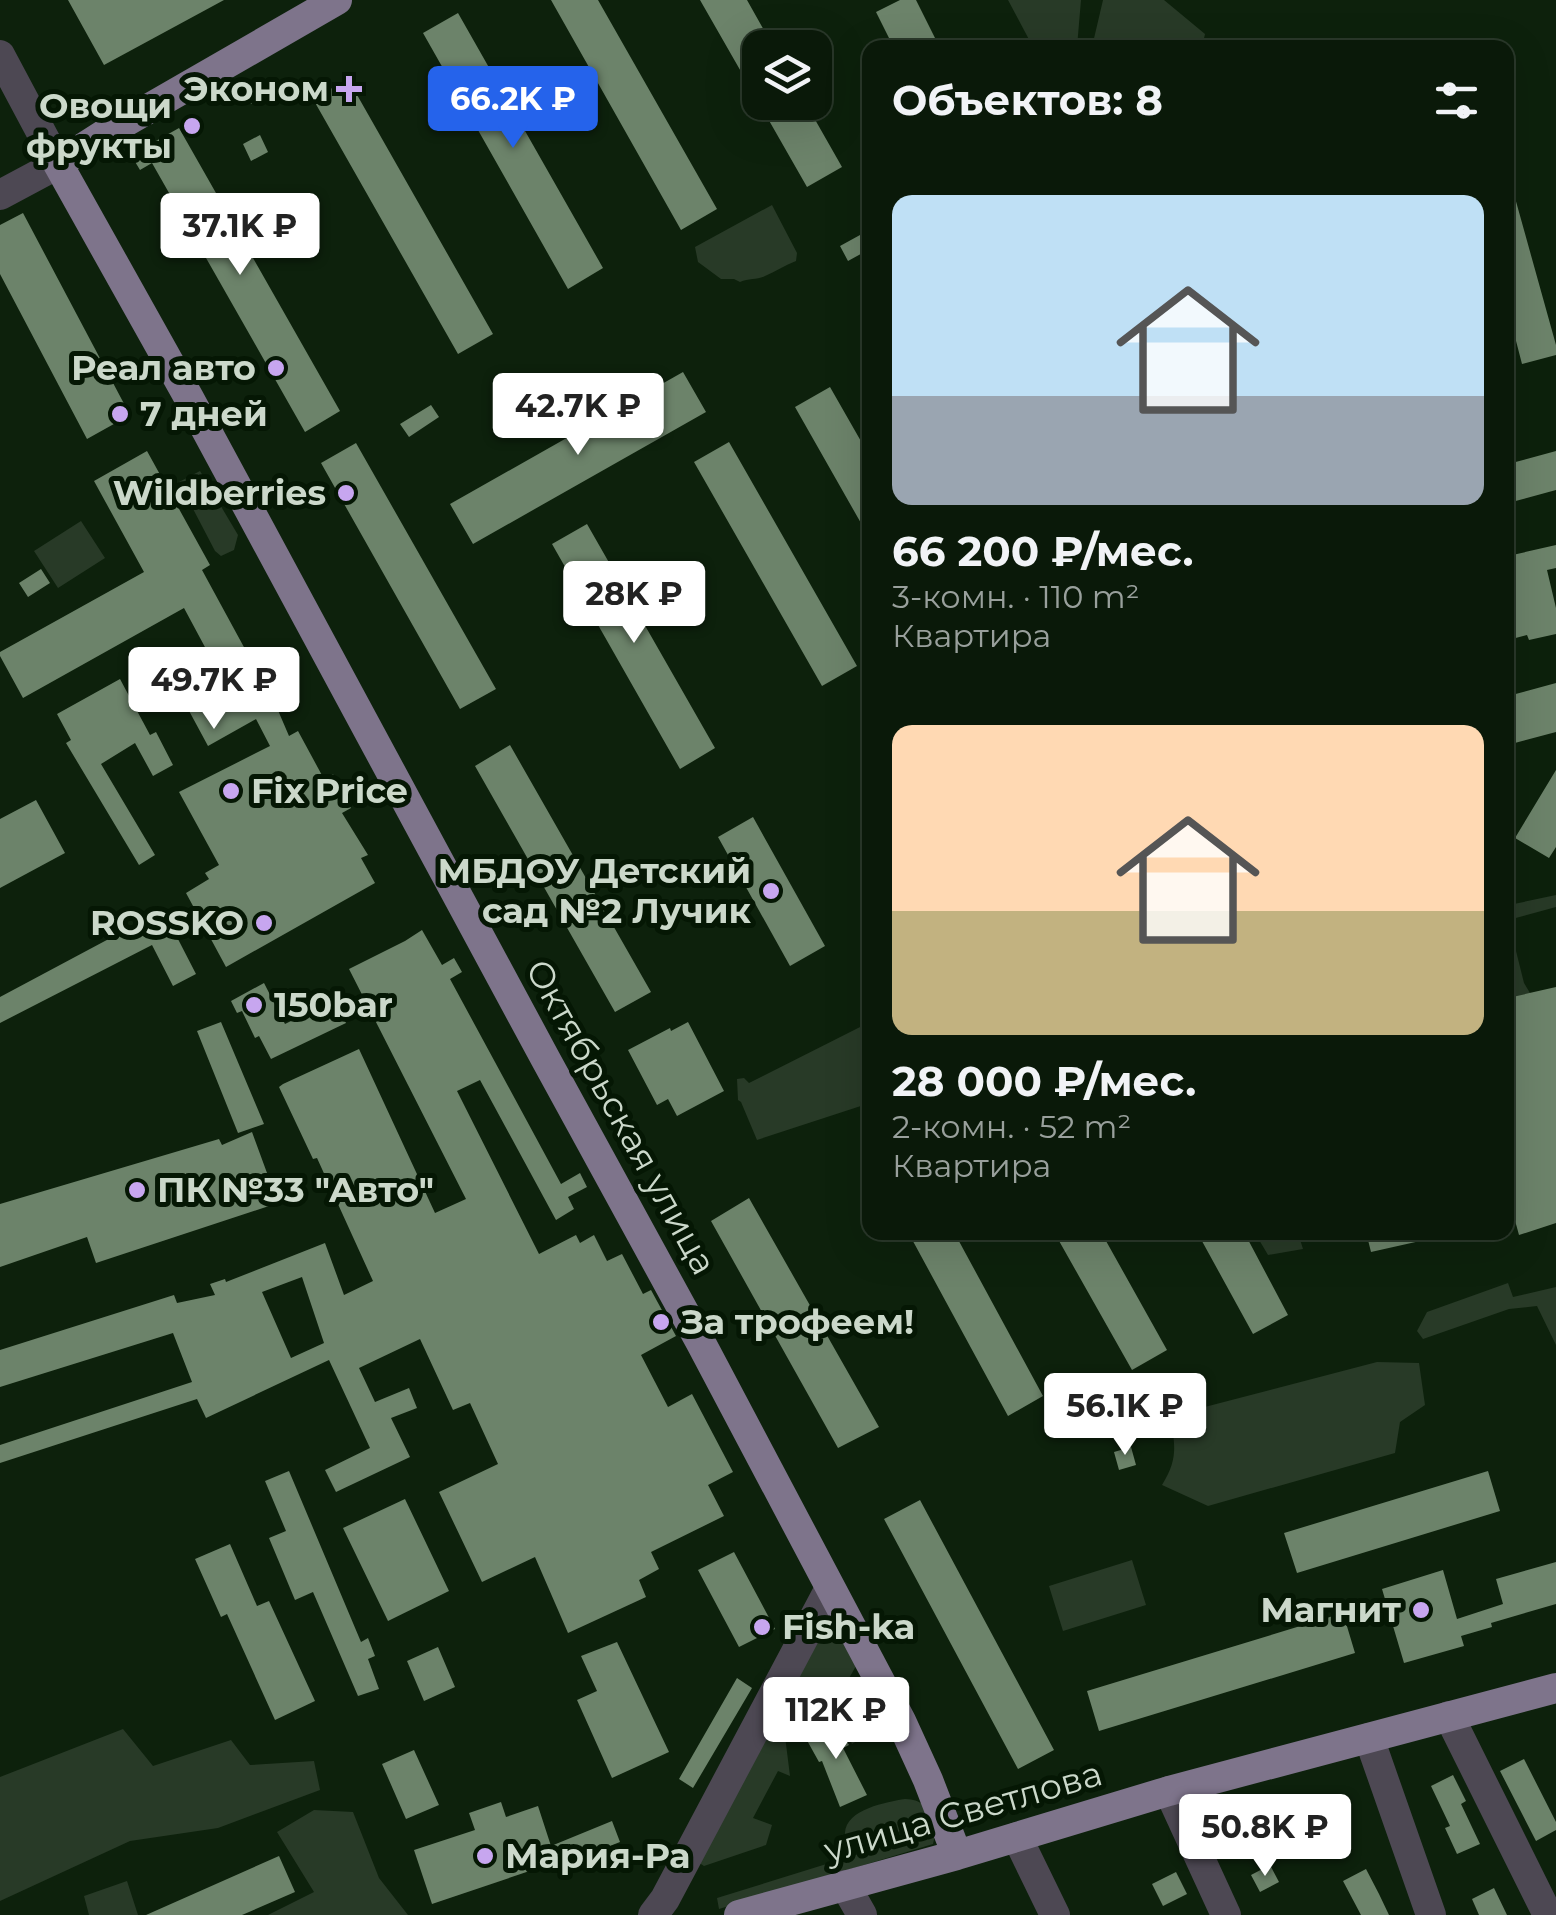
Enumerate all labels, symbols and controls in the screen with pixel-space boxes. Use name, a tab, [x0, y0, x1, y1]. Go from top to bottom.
map controls	[742, 30, 832, 120]
button: layers	[742, 30, 832, 120]
pin: 66.2K ₽	[421, 66, 605, 151]
place label: Эконом	[183, 67, 329, 110]
icon: filters	[1429, 73, 1484, 128]
text: Объектов: 8	[892, 74, 1163, 126]
marker: Эконом	[338, 78, 360, 100]
text: 66.2K ₽	[450, 79, 576, 118]
place label: Овощи фрукты	[26, 84, 172, 167]
marker: Овощи фрукты	[181, 115, 203, 137]
pin: 37.1K ₽	[148, 193, 332, 278]
text: 37.1K ₽	[183, 206, 297, 245]
icon: home	[1098, 260, 1278, 440]
place label: Реал авто	[71, 346, 256, 389]
marker: Реал авто	[265, 357, 287, 379]
pin: 42.7K ₽	[486, 373, 670, 458]
text: 42.7K ₽	[515, 386, 641, 425]
place label: 7 дней	[140, 392, 268, 435]
marker: 7 дней	[109, 403, 131, 425]
place label: Wildberries	[113, 471, 326, 514]
marker: Wildberries	[335, 482, 357, 504]
text: 66 200 ₽/мес.	[892, 525, 1194, 577]
pin: 28K ₽	[564, 561, 704, 646]
text: 28K ₽	[585, 574, 683, 613]
text: 3-комн. · 110 m²	[892, 577, 1140, 616]
text: Квартира	[892, 616, 1051, 655]
pin: 49.7K ₽	[122, 647, 306, 732]
text: 49.7K ₽	[150, 660, 278, 699]
place label: Fix Price	[251, 769, 408, 812]
marker: Fix Price	[220, 780, 242, 802]
icon: home	[1098, 790, 1278, 970]
place label: МБДОУ Детский сад №2 Лучик	[438, 849, 752, 932]
marker: МБДОУ Детский сад №2 Лучик	[760, 880, 782, 902]
place label: ROSSKO	[90, 901, 244, 944]
marker: ROSSKO	[253, 912, 275, 934]
street label: Октябрьская улица	[517, 952, 726, 1282]
place label: 150bar	[274, 983, 393, 1026]
marker: 150bar	[243, 994, 265, 1016]
text: 28 000 ₽/мес.	[892, 1055, 1196, 1107]
text: 2-комн. · 52 m²	[892, 1107, 1131, 1146]
text: Квартира	[892, 1146, 1051, 1185]
place label: ПК №33 "Авто"	[157, 1168, 434, 1211]
marker: ПК №33 "Авто"	[126, 1179, 148, 1201]
place label: За трофеем!	[680, 1300, 914, 1343]
marker: За трофеем!	[650, 1311, 672, 1333]
pin: 56.1K ₽	[1033, 1373, 1217, 1458]
text: 56.1K ₽	[1066, 1386, 1184, 1425]
place label: Магнит	[1260, 1588, 1401, 1631]
marker: Магнит	[1410, 1599, 1432, 1621]
place label: Fish-ka	[782, 1605, 915, 1648]
marker: Fish-ka	[751, 1616, 773, 1638]
pin: 112K ₽	[755, 1677, 917, 1762]
text: 112K ₽	[785, 1690, 887, 1729]
street label: улица Светлова	[818, 1751, 1107, 1872]
pin: 50.8K ₽	[1173, 1794, 1357, 1879]
text: 50.8K ₽	[1201, 1807, 1329, 1846]
place label: Мария-Ра	[505, 1834, 690, 1877]
marker: Мария-Ра	[474, 1845, 496, 1867]

